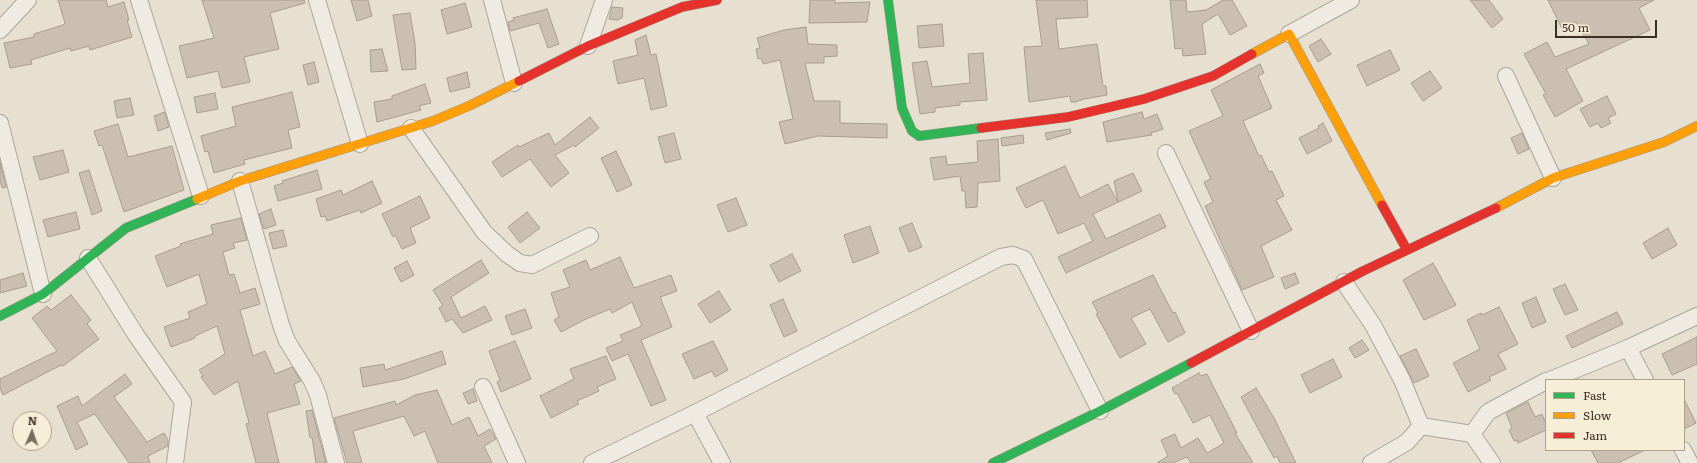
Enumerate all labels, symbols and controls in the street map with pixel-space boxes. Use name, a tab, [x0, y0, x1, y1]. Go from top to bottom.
scale bar	[1557, 12, 1659, 38]
text: 50 m	[1562, 18, 1589, 36]
legend	[1545, 379, 1685, 451]
text: Fast	[1583, 386, 1606, 404]
text: Slow	[1583, 406, 1611, 424]
north arrow	[12, 411, 52, 451]
text: N	[27, 412, 37, 428]
text: Jam	[1583, 426, 1607, 444]

